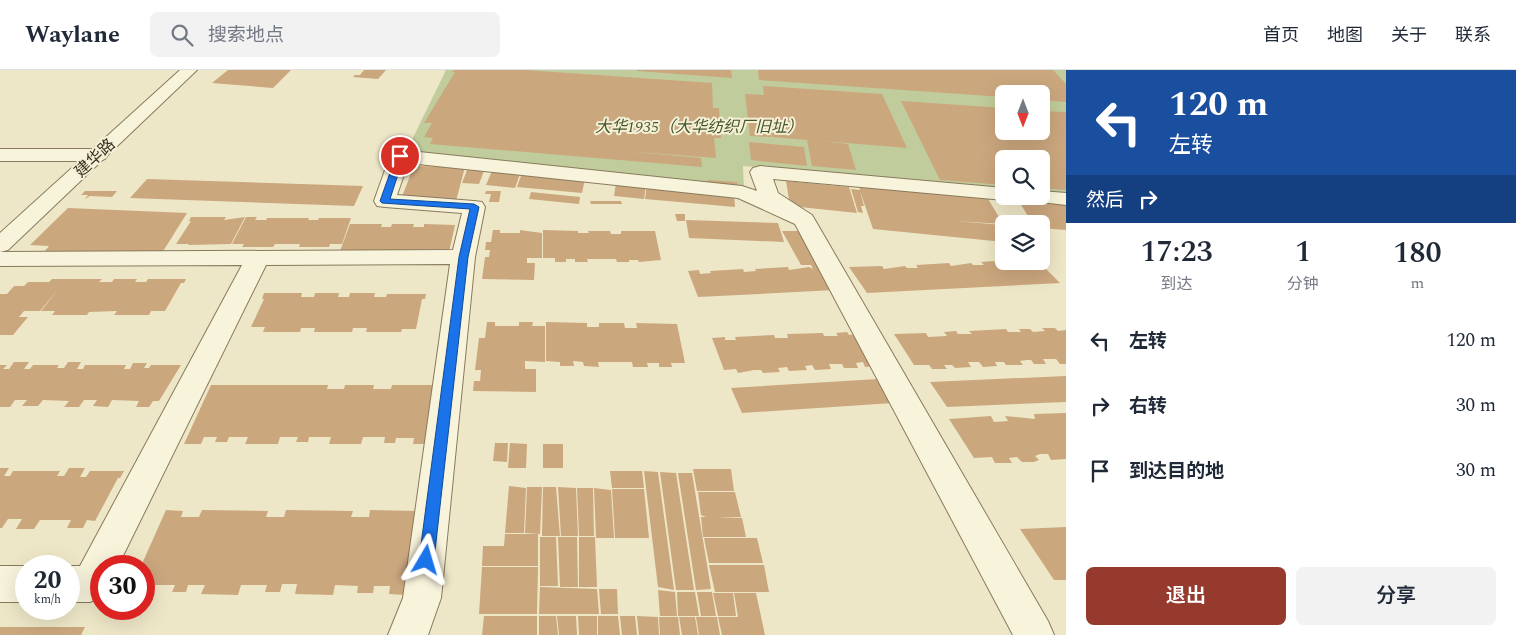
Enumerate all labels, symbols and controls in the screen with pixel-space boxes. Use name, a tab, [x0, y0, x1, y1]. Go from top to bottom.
search box	[150, 12, 500, 57]
text: Waylane	[25, 17, 120, 53]
icon: search	[168, 21, 196, 49]
text: 搜索地点	[208, 21, 284, 50]
text: 首页	[1263, 22, 1299, 49]
text: 地图	[1327, 22, 1363, 49]
text: 关于	[1391, 22, 1427, 49]
text: 联系	[1455, 22, 1491, 49]
text: 120 m	[1169, 78, 1268, 131]
north arrow	[995, 85, 1050, 140]
map controls	[995, 85, 1050, 270]
icon: left	[1086, 90, 1151, 155]
park label: 大华1935（大华纺织厂旧址）	[595, 115, 803, 139]
text: 左转	[1169, 129, 1213, 162]
street label: 建华路	[69, 133, 121, 183]
pin	[379, 135, 421, 177]
icon: arrive	[386, 142, 414, 170]
button: search	[995, 150, 1050, 205]
icon: right	[1134, 185, 1162, 213]
text: 然后	[1086, 186, 1124, 215]
button: layers	[995, 215, 1050, 270]
text: 17:23	[1140, 229, 1213, 275]
text: 1	[1295, 229, 1311, 275]
text: 180	[1393, 230, 1442, 276]
text: m	[1411, 271, 1424, 295]
text: 到达	[1160, 272, 1192, 296]
text: 分钟	[1287, 272, 1319, 296]
text: 120 m	[1446, 326, 1496, 355]
icon: left	[1086, 327, 1114, 355]
text: 左转	[1129, 327, 1167, 356]
text: 30 m	[1456, 391, 1496, 420]
icon: right	[1086, 392, 1114, 420]
text: 右转	[1129, 392, 1167, 421]
text: 30 m	[1456, 456, 1496, 485]
icon: arrive	[1086, 457, 1114, 485]
text: 到达目的地	[1129, 457, 1224, 486]
position arrow	[399, 533, 451, 585]
speed limit sign: 30	[90, 555, 155, 620]
text: 20	[33, 562, 62, 600]
button: 退出	[1086, 567, 1286, 625]
button: 分享	[1296, 567, 1496, 625]
text: km/h	[34, 590, 61, 609]

